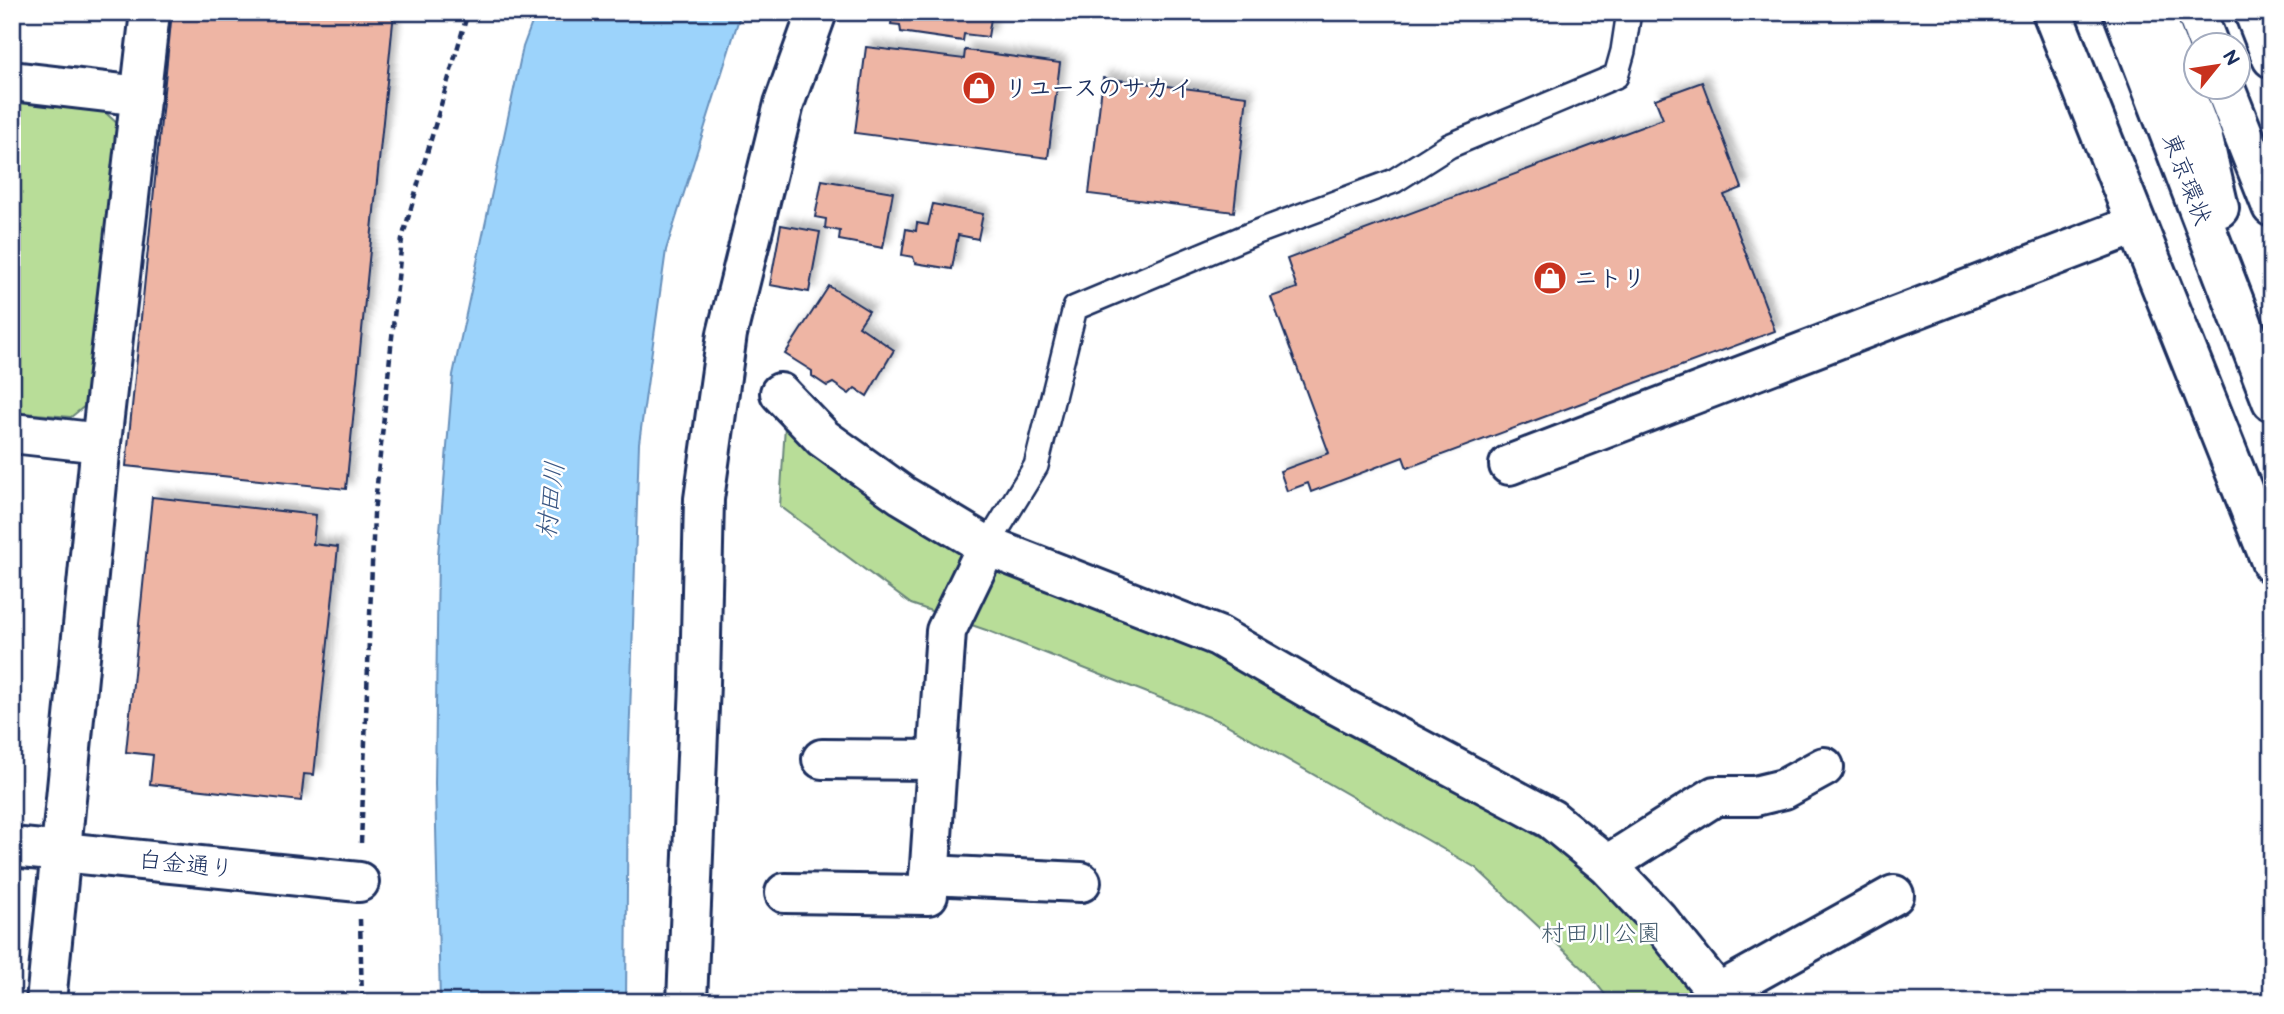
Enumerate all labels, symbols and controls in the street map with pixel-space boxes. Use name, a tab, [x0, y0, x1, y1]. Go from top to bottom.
north arrow	[2182, 32, 2252, 102]
text: N	[2217, 46, 2244, 70]
shop icon: リユースのサカイ	[960, 69, 998, 107]
place label: リユースのサカイ	[1004, 74, 1194, 103]
street label: 東京環状	[2156, 129, 2217, 229]
shop icon: ニトリ	[1531, 259, 1569, 297]
place label: ニトリ	[1574, 264, 1646, 293]
water label: 村田川	[531, 460, 572, 541]
street label: 白金通り	[137, 845, 235, 884]
park label: 村田川公園	[1541, 919, 1661, 948]

